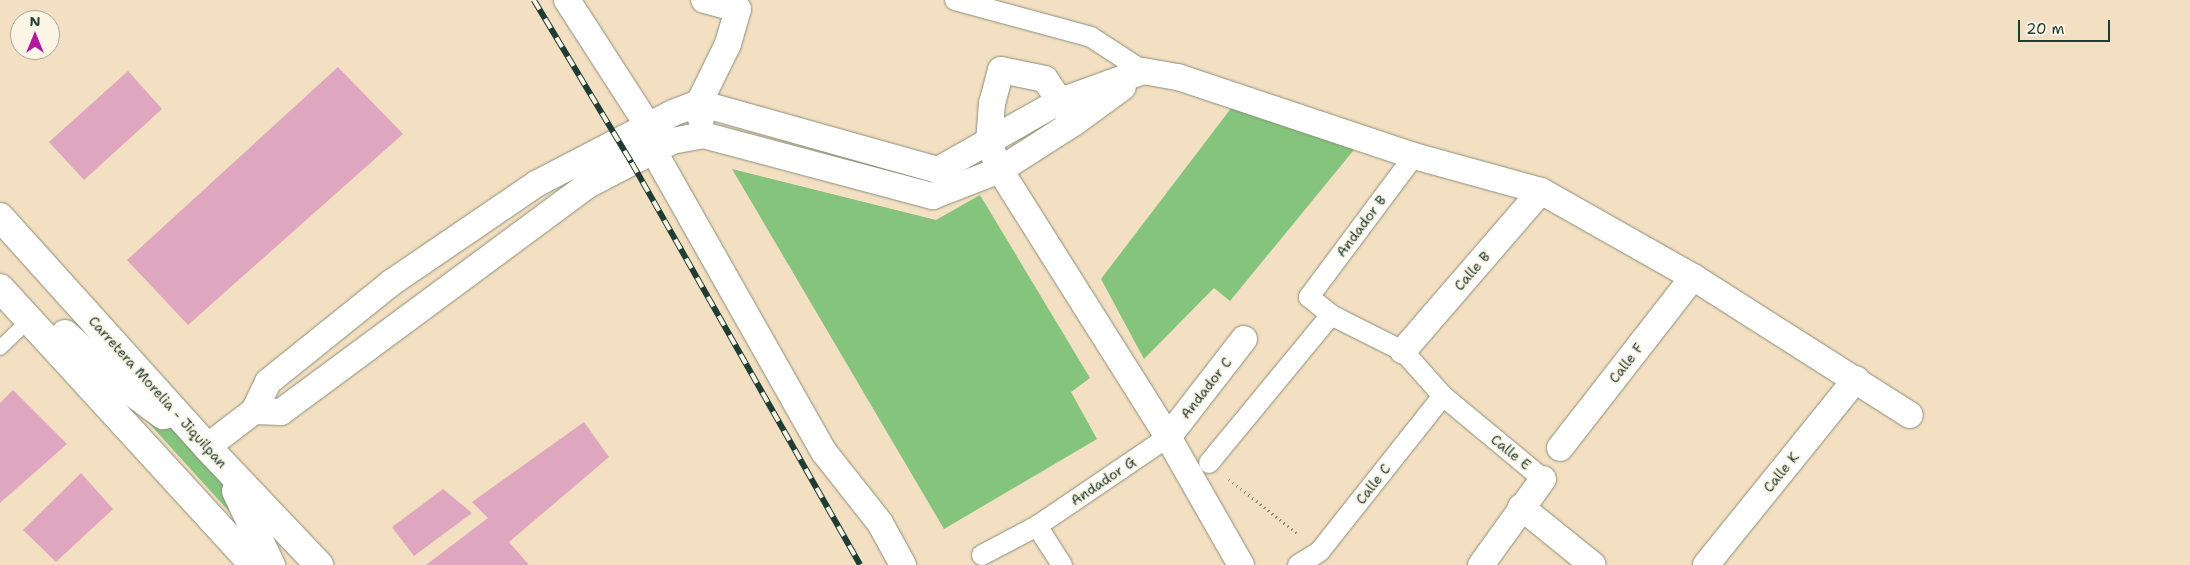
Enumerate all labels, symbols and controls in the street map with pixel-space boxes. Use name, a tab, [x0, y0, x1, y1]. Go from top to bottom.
north arrow	[10, 10, 60, 60]
scale bar	[2020, 10, 2112, 42]
text: N	[29, 12, 41, 30]
text: 20 m	[2026, 19, 2065, 39]
street label: Andador B	[1332, 192, 1390, 260]
street label: Calle B	[1450, 248, 1494, 294]
street label: Carretera Morelia - Jiquilpan	[85, 312, 231, 472]
street label: Calle F	[1605, 340, 1647, 386]
street label: Andador C	[1177, 354, 1235, 422]
street label: Calle E	[1488, 431, 1534, 473]
street label: Calle K	[1760, 448, 1802, 496]
street label: Andador G	[1067, 453, 1139, 509]
street label: Calle C	[1352, 460, 1394, 508]

